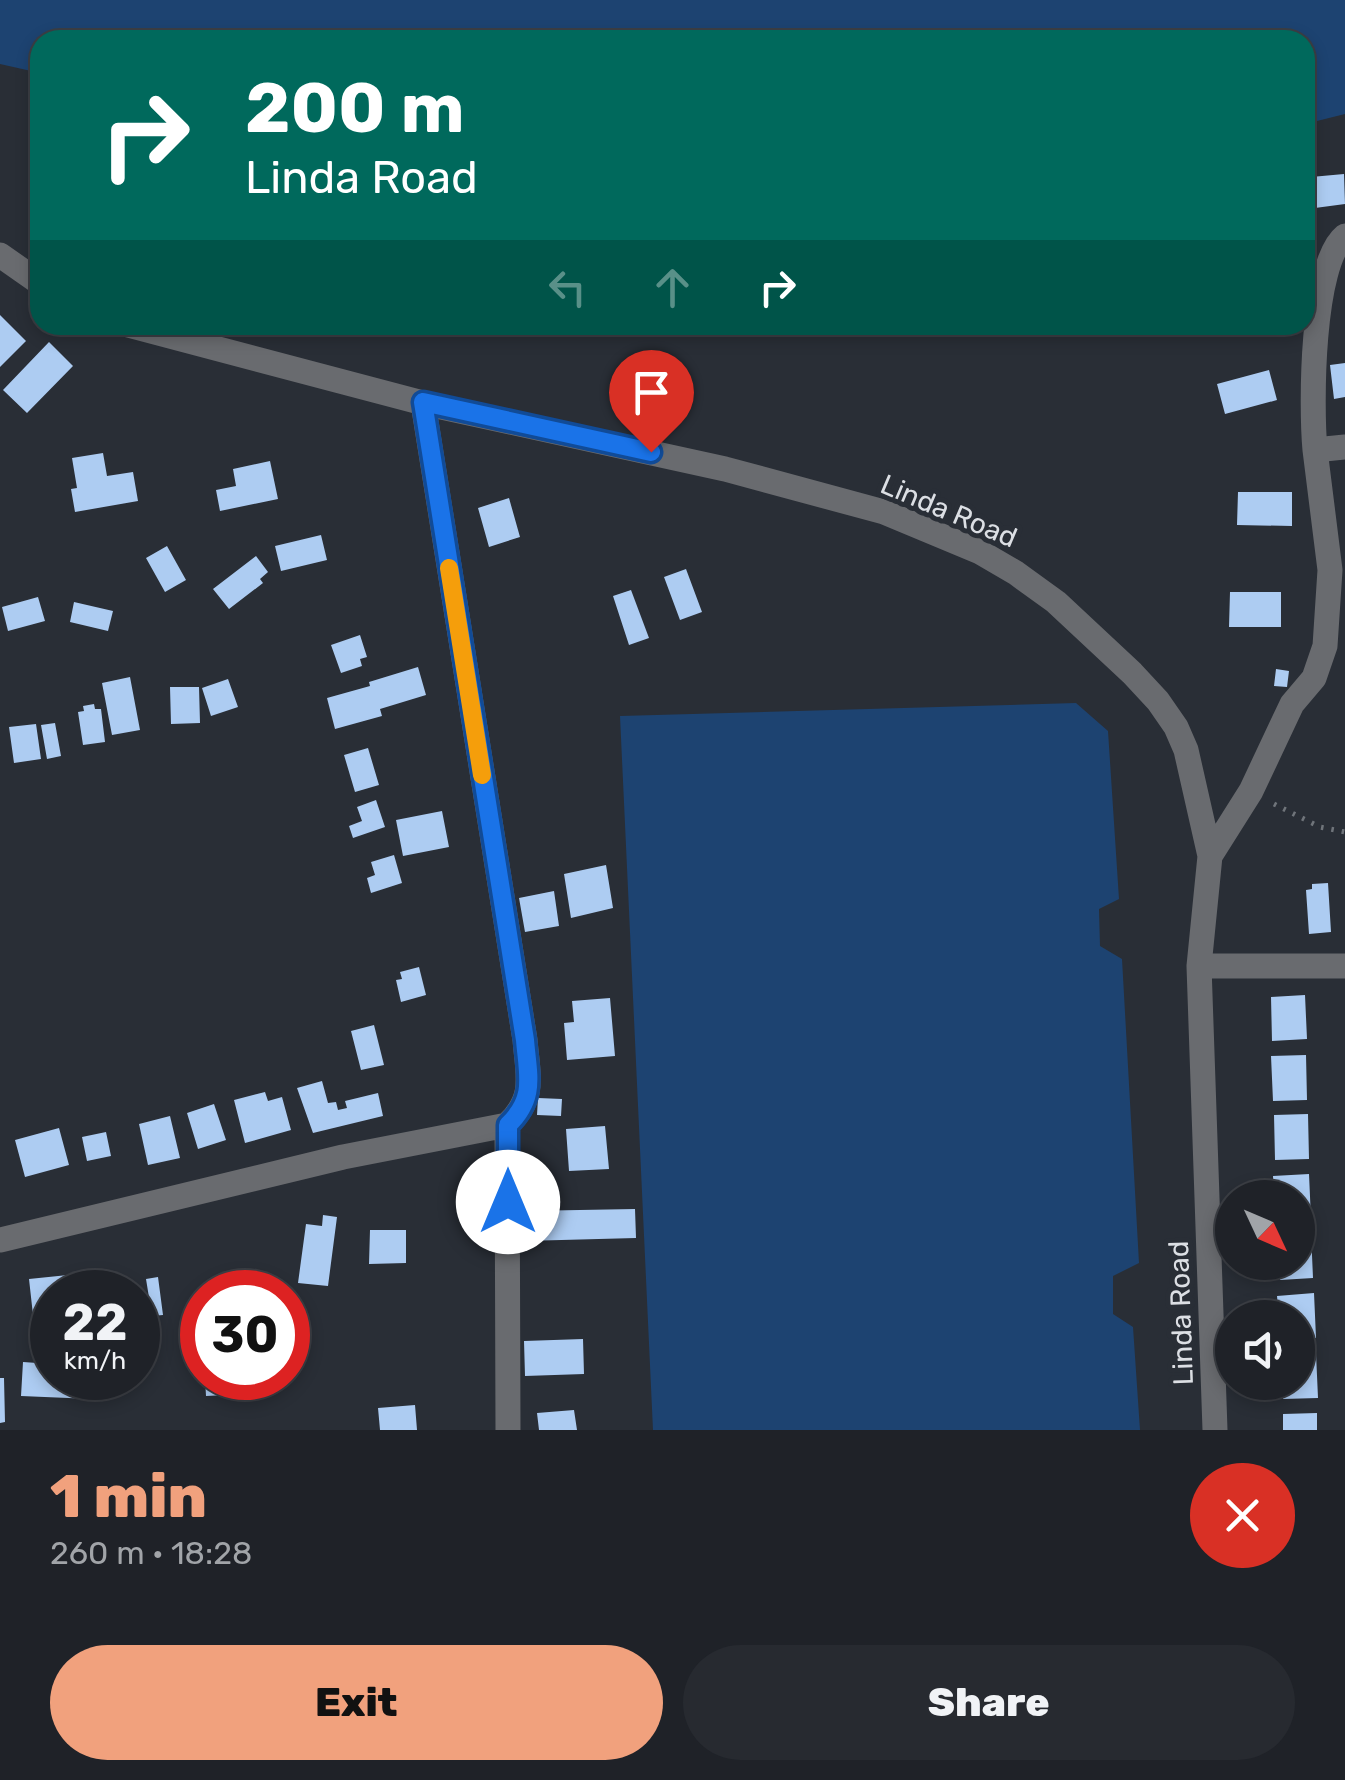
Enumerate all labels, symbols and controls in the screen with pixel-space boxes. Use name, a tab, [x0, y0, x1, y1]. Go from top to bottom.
text: 200 m	[245, 67, 465, 150]
icon: right	[80, 70, 210, 200]
text: Linda Road	[245, 151, 478, 204]
icon: left	[540, 260, 595, 315]
icon: ahead	[645, 260, 700, 315]
icon: right	[750, 260, 805, 315]
pin	[609, 350, 694, 453]
icon: arrive	[624, 365, 679, 420]
street label: Linda Road	[876, 468, 1022, 554]
position arrow	[456, 1150, 560, 1254]
north arrow	[1215, 1180, 1315, 1280]
map controls	[1215, 1180, 1315, 1400]
street label: Linda Road	[1162, 1240, 1200, 1386]
speed limit sign: 30	[180, 1270, 310, 1400]
text: 22	[63, 1293, 128, 1353]
button: sound	[1215, 1300, 1315, 1400]
text: km/h	[64, 1346, 126, 1375]
text: 1 min	[50, 1461, 207, 1532]
button: close	[1190, 1463, 1295, 1568]
text: 260 m · 18:28	[50, 1534, 252, 1572]
button: Exit	[50, 1645, 663, 1760]
button: Share	[683, 1645, 1295, 1760]

